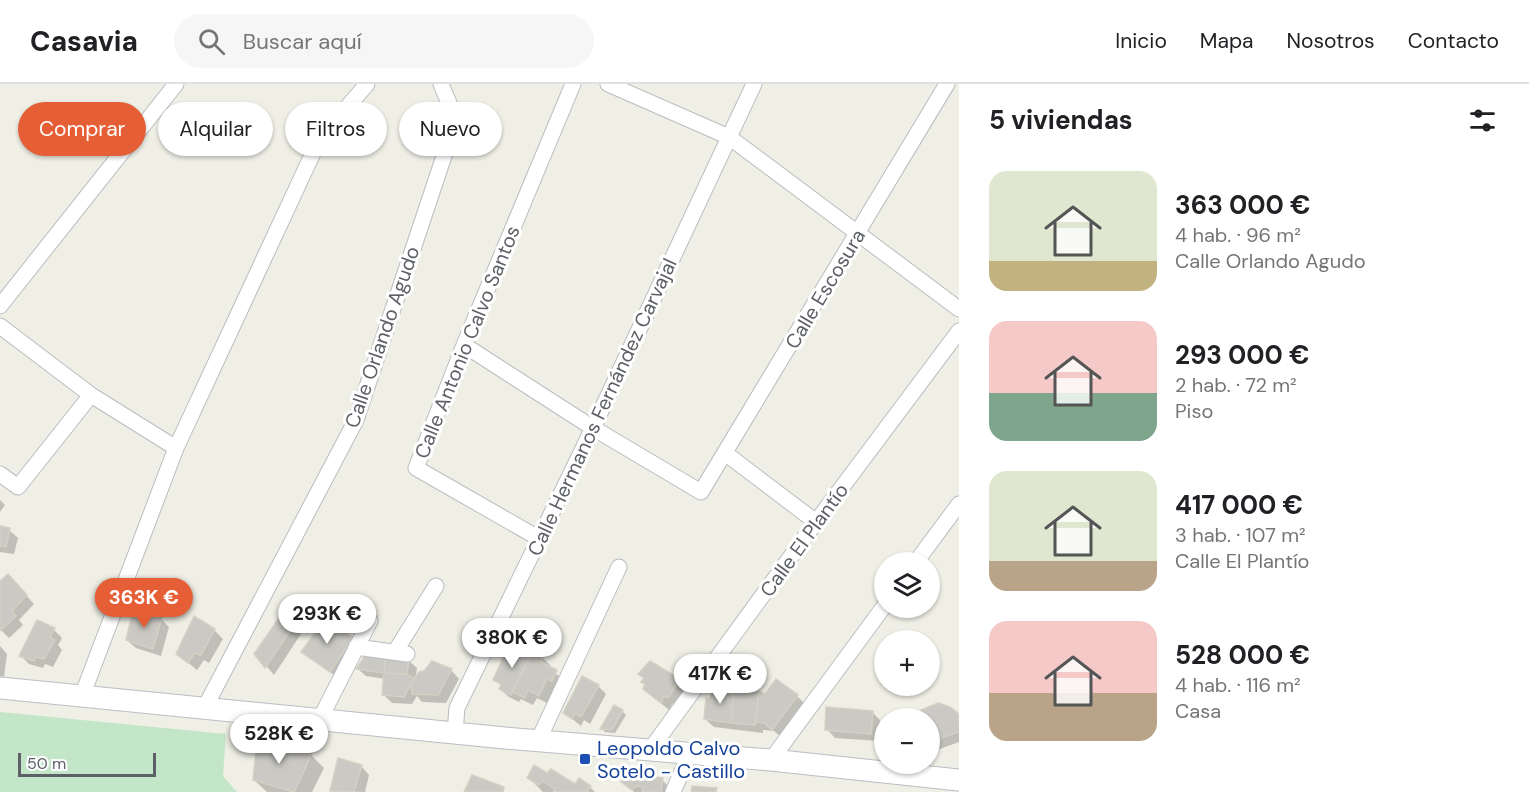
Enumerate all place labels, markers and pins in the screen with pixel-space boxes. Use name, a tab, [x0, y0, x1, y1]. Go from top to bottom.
pin: 363K €	[95, 578, 193, 629]
pin: 293K €	[278, 594, 376, 645]
pin: 380K €	[463, 618, 561, 669]
pin: 417K €	[671, 654, 769, 705]
pin: 528K €	[230, 714, 328, 765]
place label: Leopoldo Calvo Sotelo - Castillo	[597, 735, 745, 784]
marker: Leopoldo Calvo Sotelo - Castillo	[578, 752, 592, 766]

